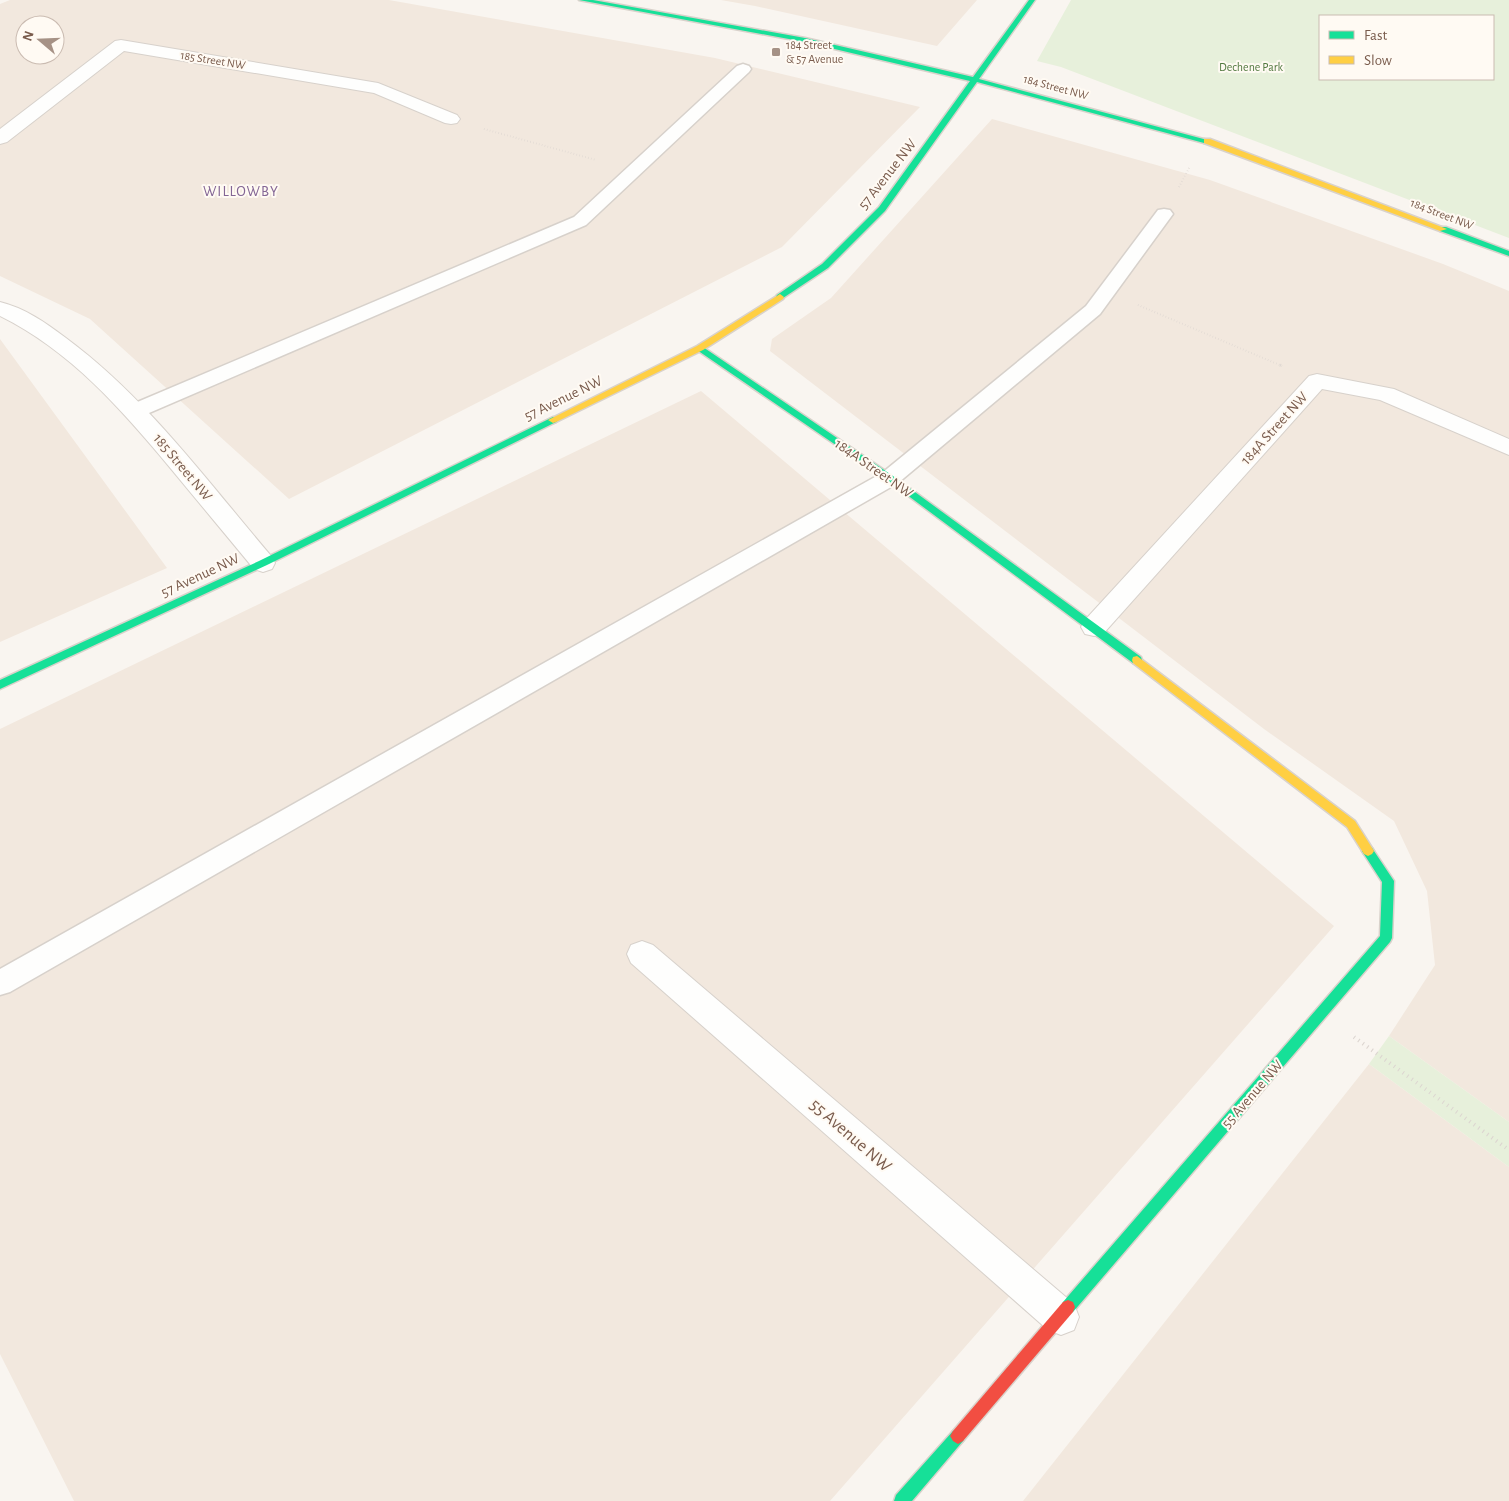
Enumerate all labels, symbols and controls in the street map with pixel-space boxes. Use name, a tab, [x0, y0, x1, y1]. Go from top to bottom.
north arrow	[15, 15, 65, 65]
legend	[1319, 15, 1494, 80]
text: Fast	[1364, 28, 1388, 43]
text: N	[20, 29, 37, 43]
place label: 184 Street & 57 Avenue	[786, 39, 843, 65]
marker: 184 Street & 57 Avenue	[770, 46, 782, 58]
street label: 185 Street NW	[180, 49, 247, 71]
text: Slow	[1364, 53, 1392, 68]
park label: Dechene Park	[1219, 61, 1284, 73]
street label: 184 Street NW	[1022, 73, 1090, 101]
street label: 57 Avenue NW	[855, 136, 920, 212]
district label: WILLOWBY	[203, 184, 279, 199]
street label: 184 Street NW	[1409, 196, 1475, 232]
street label: 57 Avenue NW	[522, 373, 605, 424]
street label: 184A Street NW	[1238, 389, 1311, 467]
street label: 185 Street NW	[150, 431, 215, 504]
street label: 184A Street NW	[832, 436, 916, 501]
street label: 57 Avenue NW	[159, 551, 242, 600]
street label: 55 Avenue NW	[1219, 1057, 1286, 1131]
street label: 55 Avenue NW	[806, 1096, 895, 1176]

